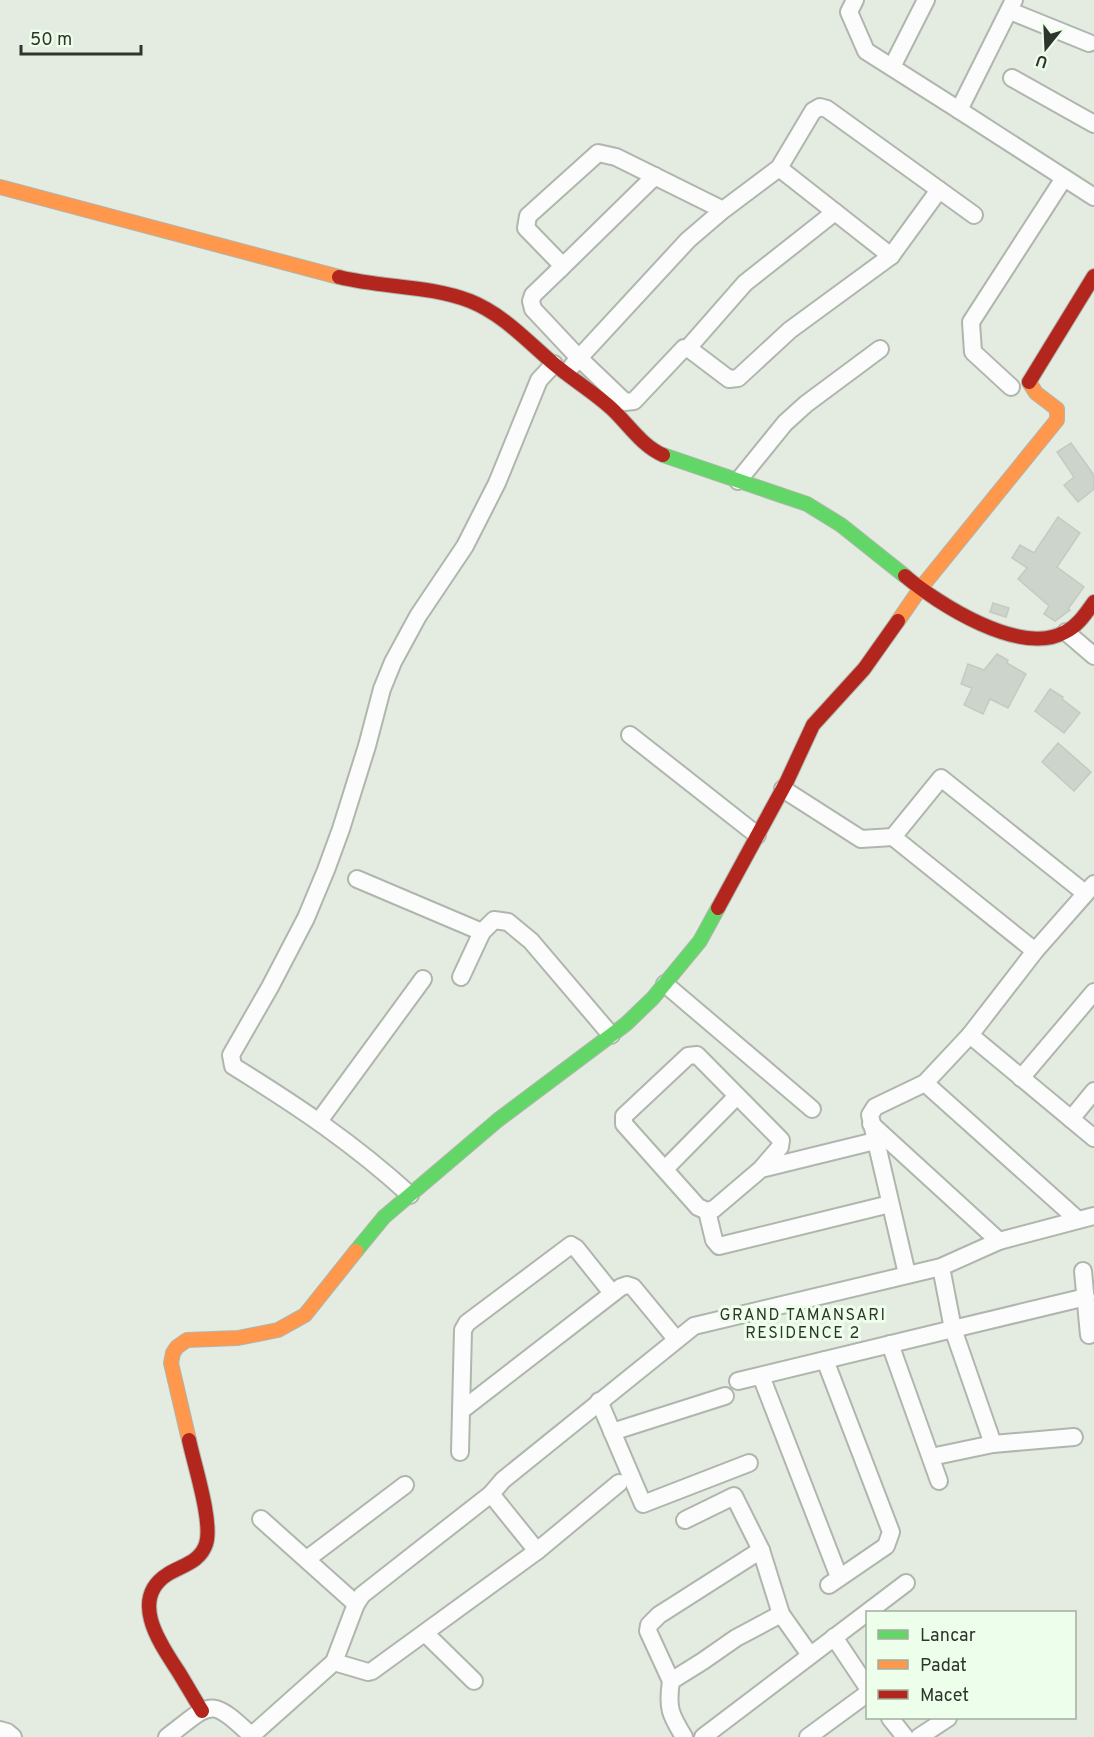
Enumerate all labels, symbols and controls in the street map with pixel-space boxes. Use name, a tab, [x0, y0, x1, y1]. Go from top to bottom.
scale bar	[21, 18, 141, 56]
north arrow	[1016, 18, 1076, 78]
text: 50 m	[30, 29, 72, 52]
text: U	[1033, 49, 1050, 72]
district label: GRAND TAMANSARI RESIDENCE 2	[720, 1306, 886, 1344]
legend	[866, 1611, 1076, 1719]
text: Lancar	[920, 1625, 976, 1648]
text: Padat	[920, 1655, 967, 1678]
text: Macet	[920, 1685, 969, 1708]

